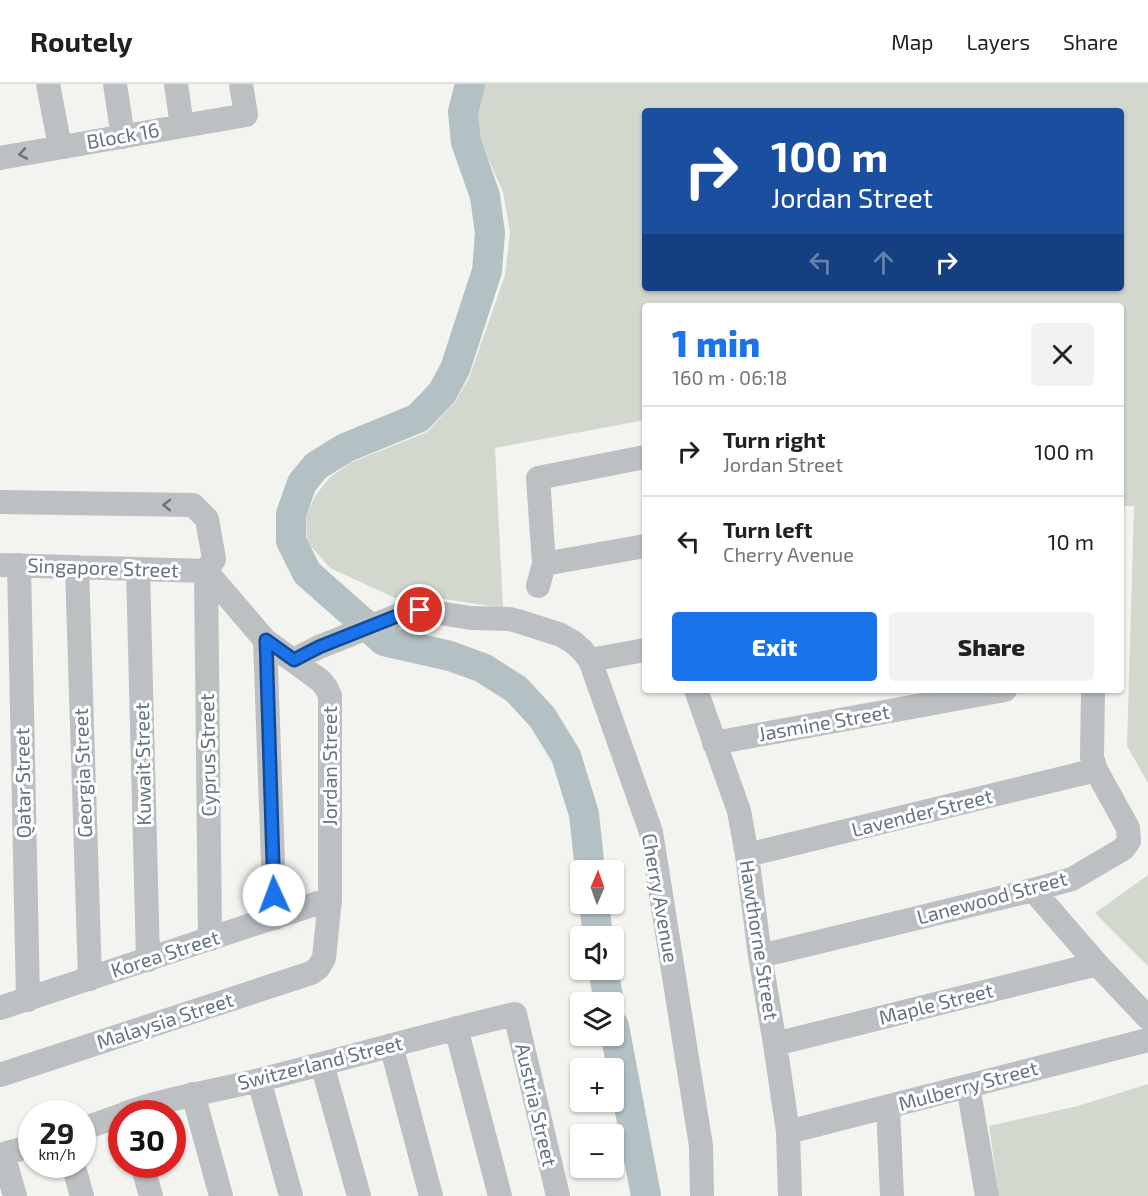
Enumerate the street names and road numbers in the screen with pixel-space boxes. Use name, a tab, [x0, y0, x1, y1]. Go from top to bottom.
street label: Block 16	[85, 117, 161, 153]
street label: Singapore Street	[27, 552, 179, 582]
street label: Cyprus Street	[194, 693, 220, 817]
street label: Jasmine Street	[756, 699, 892, 745]
street label: Kuwait Street	[129, 702, 155, 826]
street label: Jordan Street	[317, 706, 341, 826]
street label: Georgia Street	[68, 707, 96, 838]
street label: Qatar Street	[9, 727, 35, 839]
street label: Lavender Street	[849, 783, 995, 841]
street label: Cherry Avenue	[638, 831, 684, 964]
street label: Hawthorne Street	[735, 858, 785, 1022]
street label: Lanewood Street	[914, 865, 1070, 929]
street label: Korea Street	[108, 924, 222, 982]
street label: Maple Street	[876, 977, 996, 1029]
street label: Malaysia Street	[93, 987, 236, 1053]
street label: Switzerland Street	[235, 1030, 405, 1094]
street label: Austria Street	[511, 1041, 563, 1169]
street label: Mulberry Street	[895, 1055, 1040, 1115]

